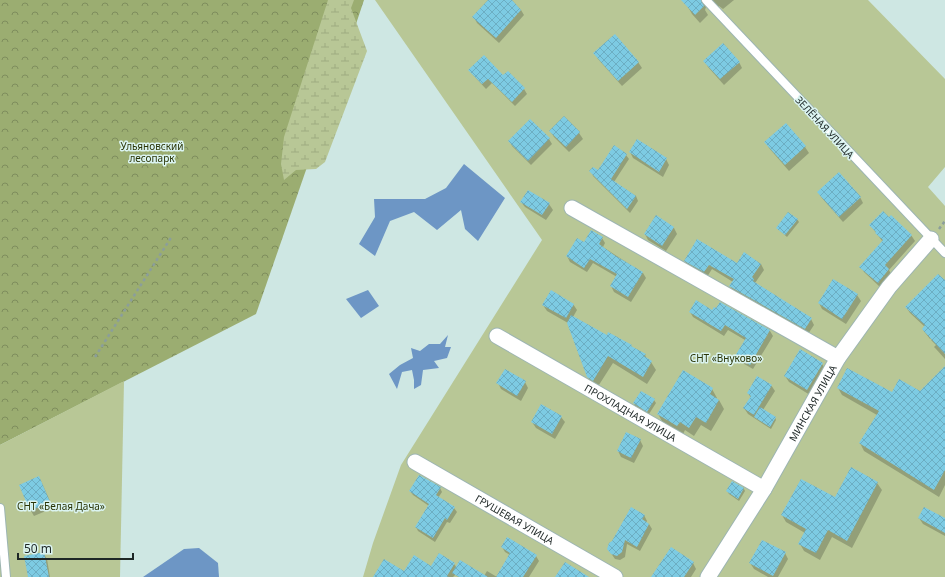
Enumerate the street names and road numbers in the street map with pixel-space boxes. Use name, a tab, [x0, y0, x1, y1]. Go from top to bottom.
street label: ЗЕЛЁНАЯ УЛИЦА	[793, 93, 858, 162]
street label: МИНСКАЯ УЛИЦА	[785, 362, 840, 444]
street label: ПРОХЛАДНАЯ УЛИЦА	[582, 381, 680, 445]
street label: ГРУШЕВАЯ УЛИЦА	[473, 491, 557, 548]

